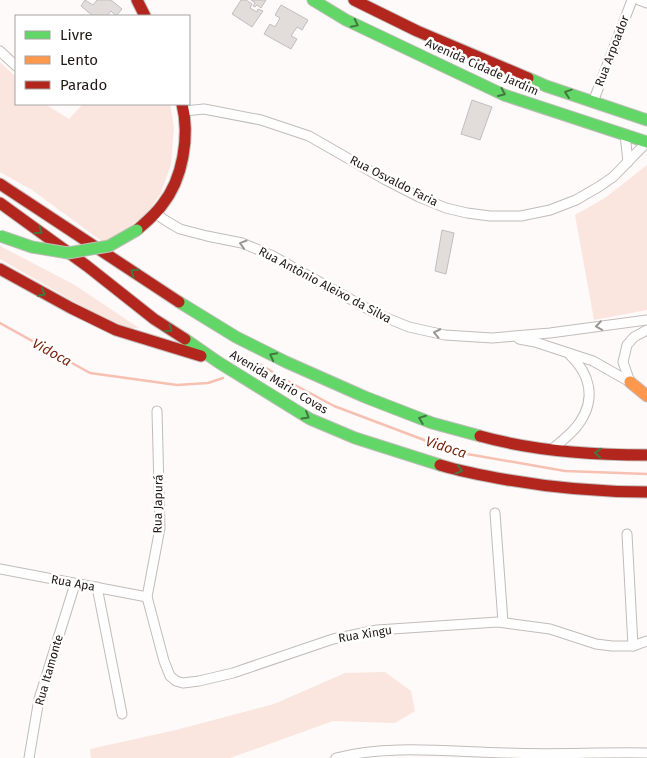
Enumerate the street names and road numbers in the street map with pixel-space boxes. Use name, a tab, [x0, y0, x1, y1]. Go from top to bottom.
street label: Rua Arpoador	[592, 13, 632, 88]
street label: Avenida Cidade Jardim	[423, 36, 541, 98]
street label: Rua Osvaldo Faria	[348, 153, 440, 209]
street label: Rua Antônio Aleixo da Silva	[256, 244, 394, 326]
street label: Avenida Mário Covas	[227, 347, 331, 417]
street label: Rua Japurá	[150, 474, 166, 534]
street label: Rua Apa	[50, 572, 96, 594]
street label: Rua Xingu	[337, 623, 393, 645]
street label: Rua Itamonte	[32, 633, 66, 707]

